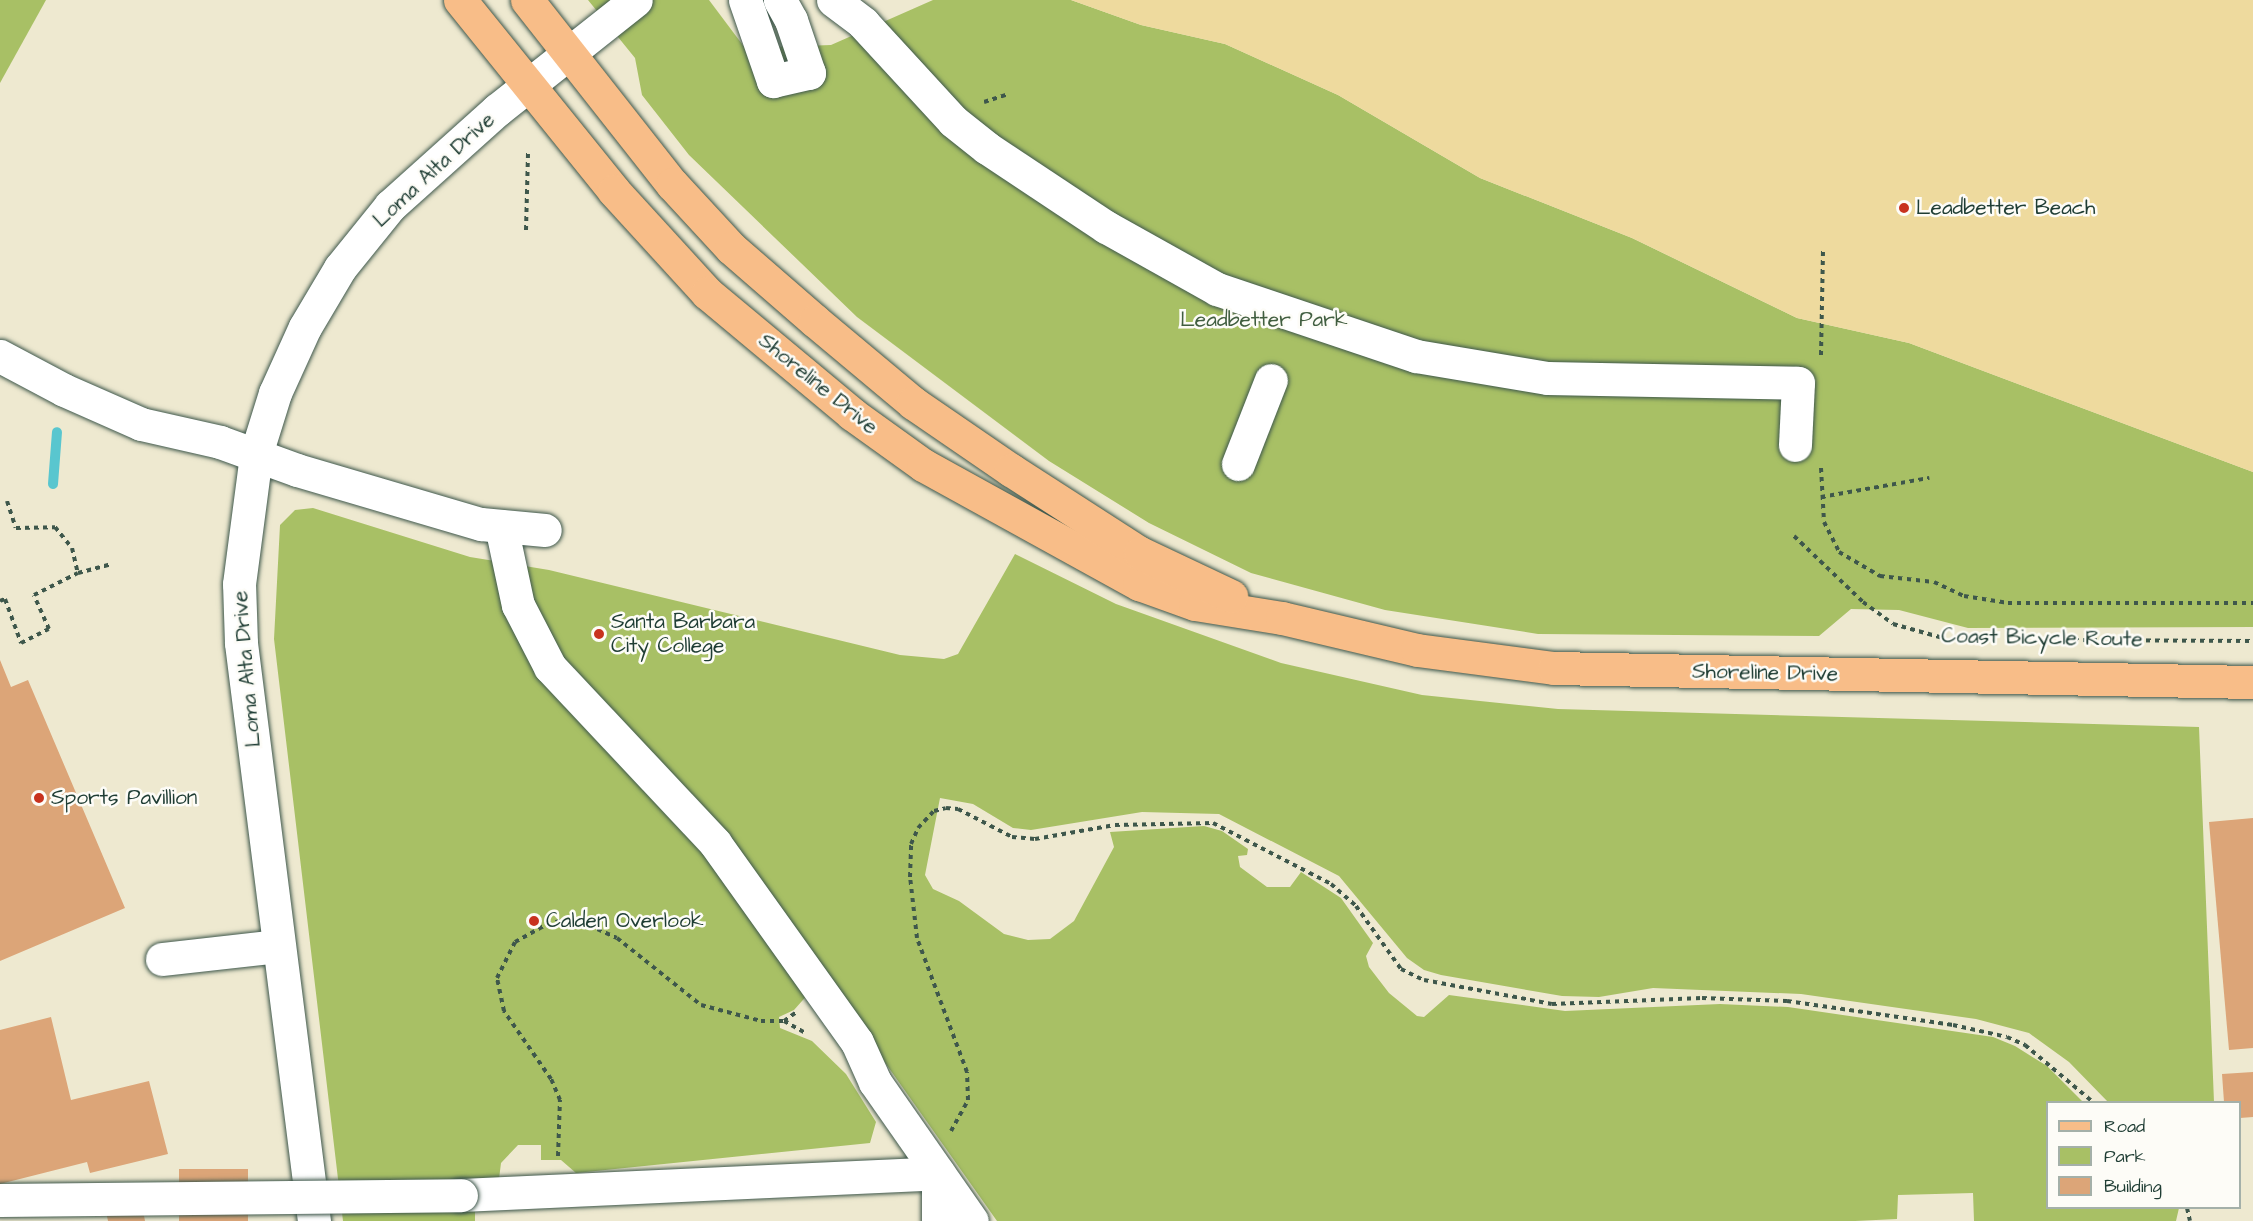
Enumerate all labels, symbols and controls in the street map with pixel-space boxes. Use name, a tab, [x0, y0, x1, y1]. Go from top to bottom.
street label: Loma Alta Drive	[368, 107, 500, 233]
place label: Leadbetter Beach	[1916, 195, 2096, 221]
marker: Leadbetter Beach	[1897, 201, 1911, 215]
park label: Leadbetter Park	[1180, 307, 1348, 333]
street label: Shoreline Drive	[753, 328, 883, 440]
street label: Loma Alta Drive	[228, 590, 266, 748]
place label: Santa Barbara City College	[611, 609, 755, 659]
street label: Coast Bicycle Route	[1941, 624, 2143, 652]
marker: Santa Barbara City College	[592, 627, 606, 641]
street label: Shoreline Drive	[1692, 659, 1838, 687]
place label: Sports Pavillion	[51, 785, 197, 811]
marker: Sports Pavillion	[32, 791, 46, 805]
place label: Calden Overlook	[546, 908, 704, 934]
marker: Calden Overlook	[527, 914, 541, 928]
legend	[2046, 1101, 2241, 1209]
text: Road	[2104, 1114, 2145, 1139]
text: Park	[2104, 1144, 2146, 1169]
text: Building	[2104, 1174, 2162, 1199]

